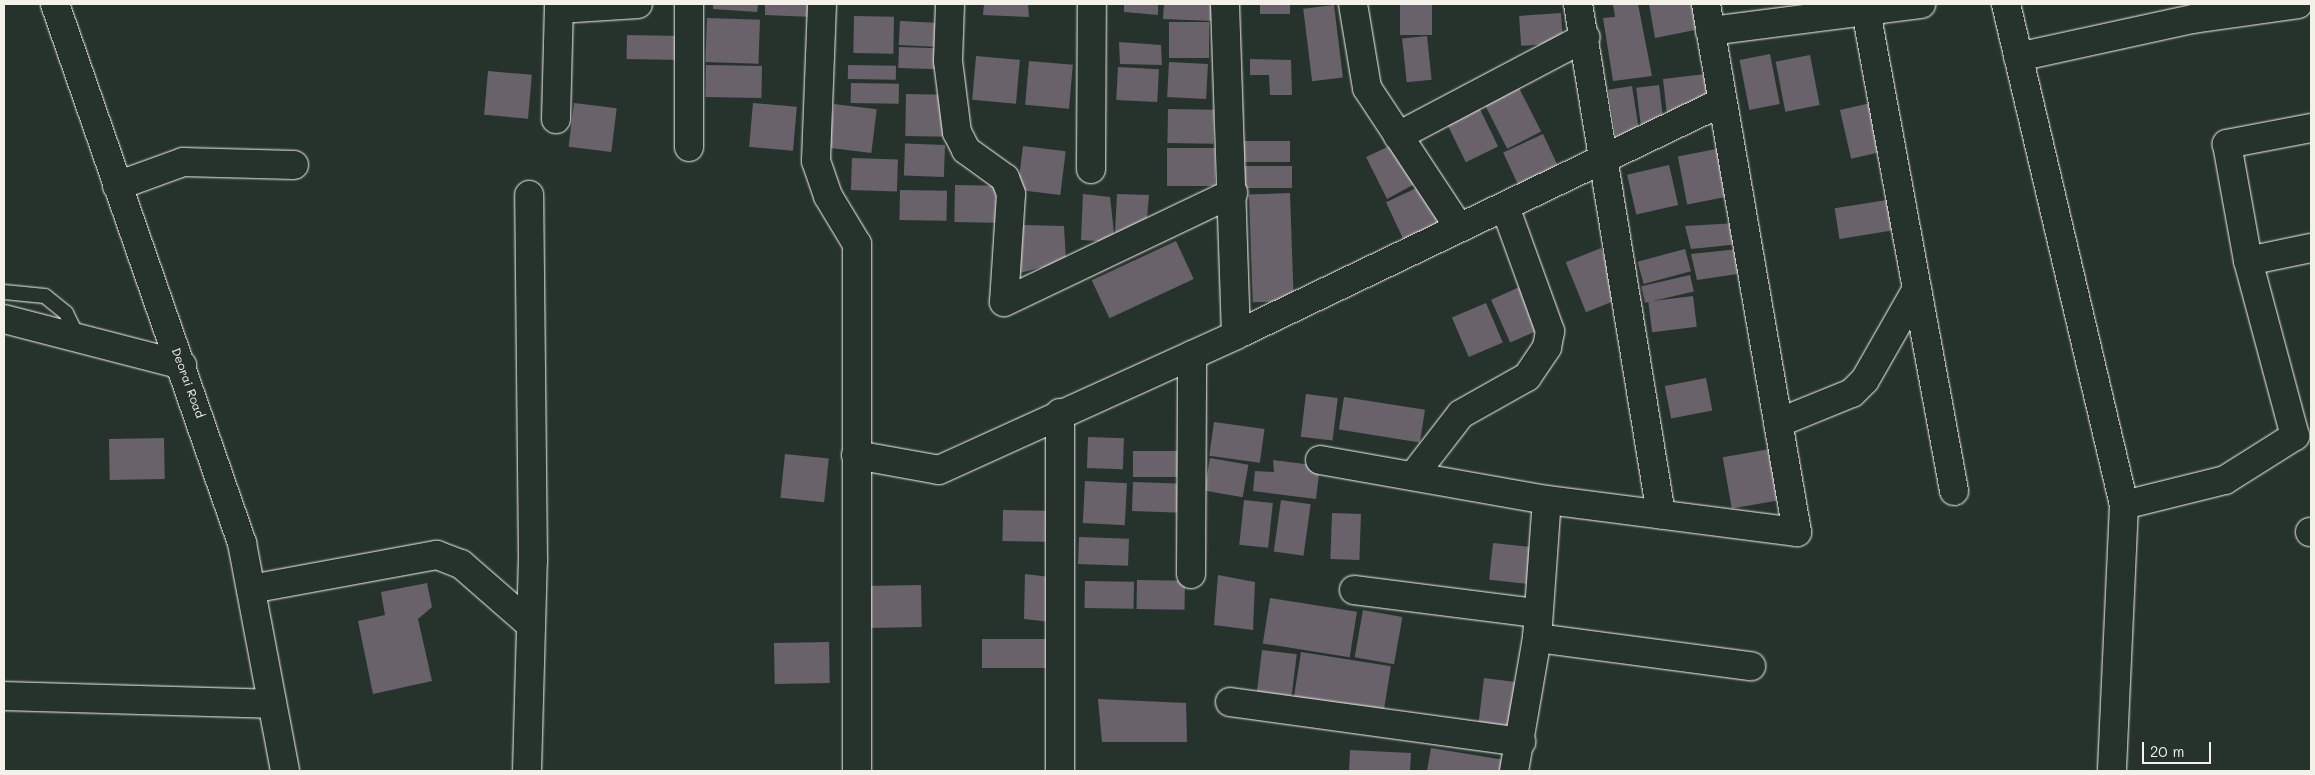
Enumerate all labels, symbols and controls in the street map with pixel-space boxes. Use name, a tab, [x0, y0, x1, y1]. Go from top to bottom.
street label: Deorai Road	[169, 346, 207, 420]
scale bar	[2145, 732, 2214, 764]
text: 20 m	[2150, 741, 2184, 761]

